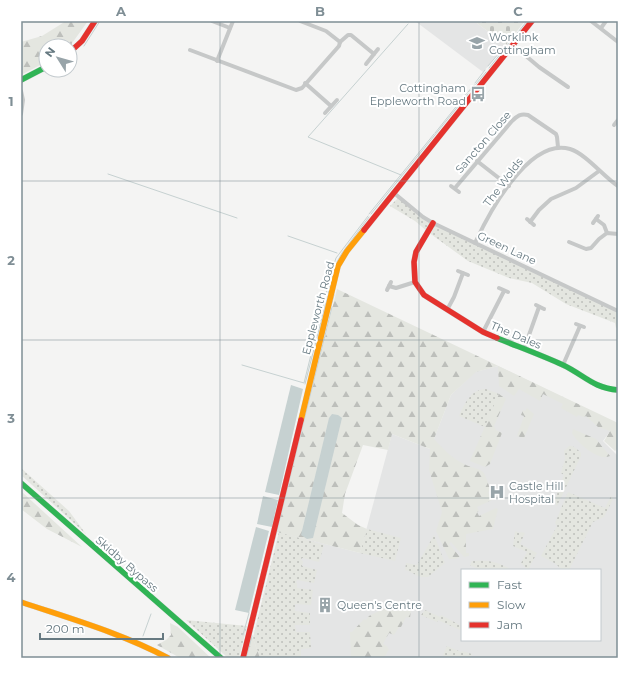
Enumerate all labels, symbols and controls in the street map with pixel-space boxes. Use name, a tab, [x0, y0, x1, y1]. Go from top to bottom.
text: A	[115, 3, 127, 19]
text: B	[315, 3, 325, 19]
text: C	[513, 3, 523, 19]
place label: Worklink Cottingham	[489, 30, 556, 57]
school or university icon: Worklink Cottingham	[468, 34, 486, 52]
north arrow	[38, 38, 78, 78]
text: N	[42, 44, 58, 60]
place label: Cottingham Eppleworth Road	[370, 81, 466, 108]
bus stop icon: Cottingham Eppleworth Road	[469, 85, 487, 103]
text: 1	[8, 93, 14, 109]
street label: Sancton Close	[452, 108, 514, 176]
street label: The Wolds	[480, 154, 526, 209]
street label: Green Lane	[475, 228, 539, 268]
text: 2	[7, 252, 15, 268]
street label: Eppleworth Road	[299, 260, 337, 356]
street label: The Dales	[488, 318, 544, 352]
text: 3	[6, 410, 15, 426]
place label: Castle Hill Hospital	[509, 479, 563, 506]
hospital icon: Castle Hill Hospital	[488, 483, 506, 501]
street label: Skidby Bypass	[93, 533, 162, 596]
text: 4	[7, 569, 16, 585]
legend	[461, 569, 601, 641]
text: Fast	[497, 577, 522, 592]
building icon: Queen's Centre	[316, 596, 334, 614]
text: Slow	[497, 597, 526, 612]
place label: Queen's Centre	[337, 598, 422, 612]
scale bar	[40, 615, 163, 641]
text: Jam	[496, 617, 523, 632]
text: 200 m	[46, 621, 85, 636]

